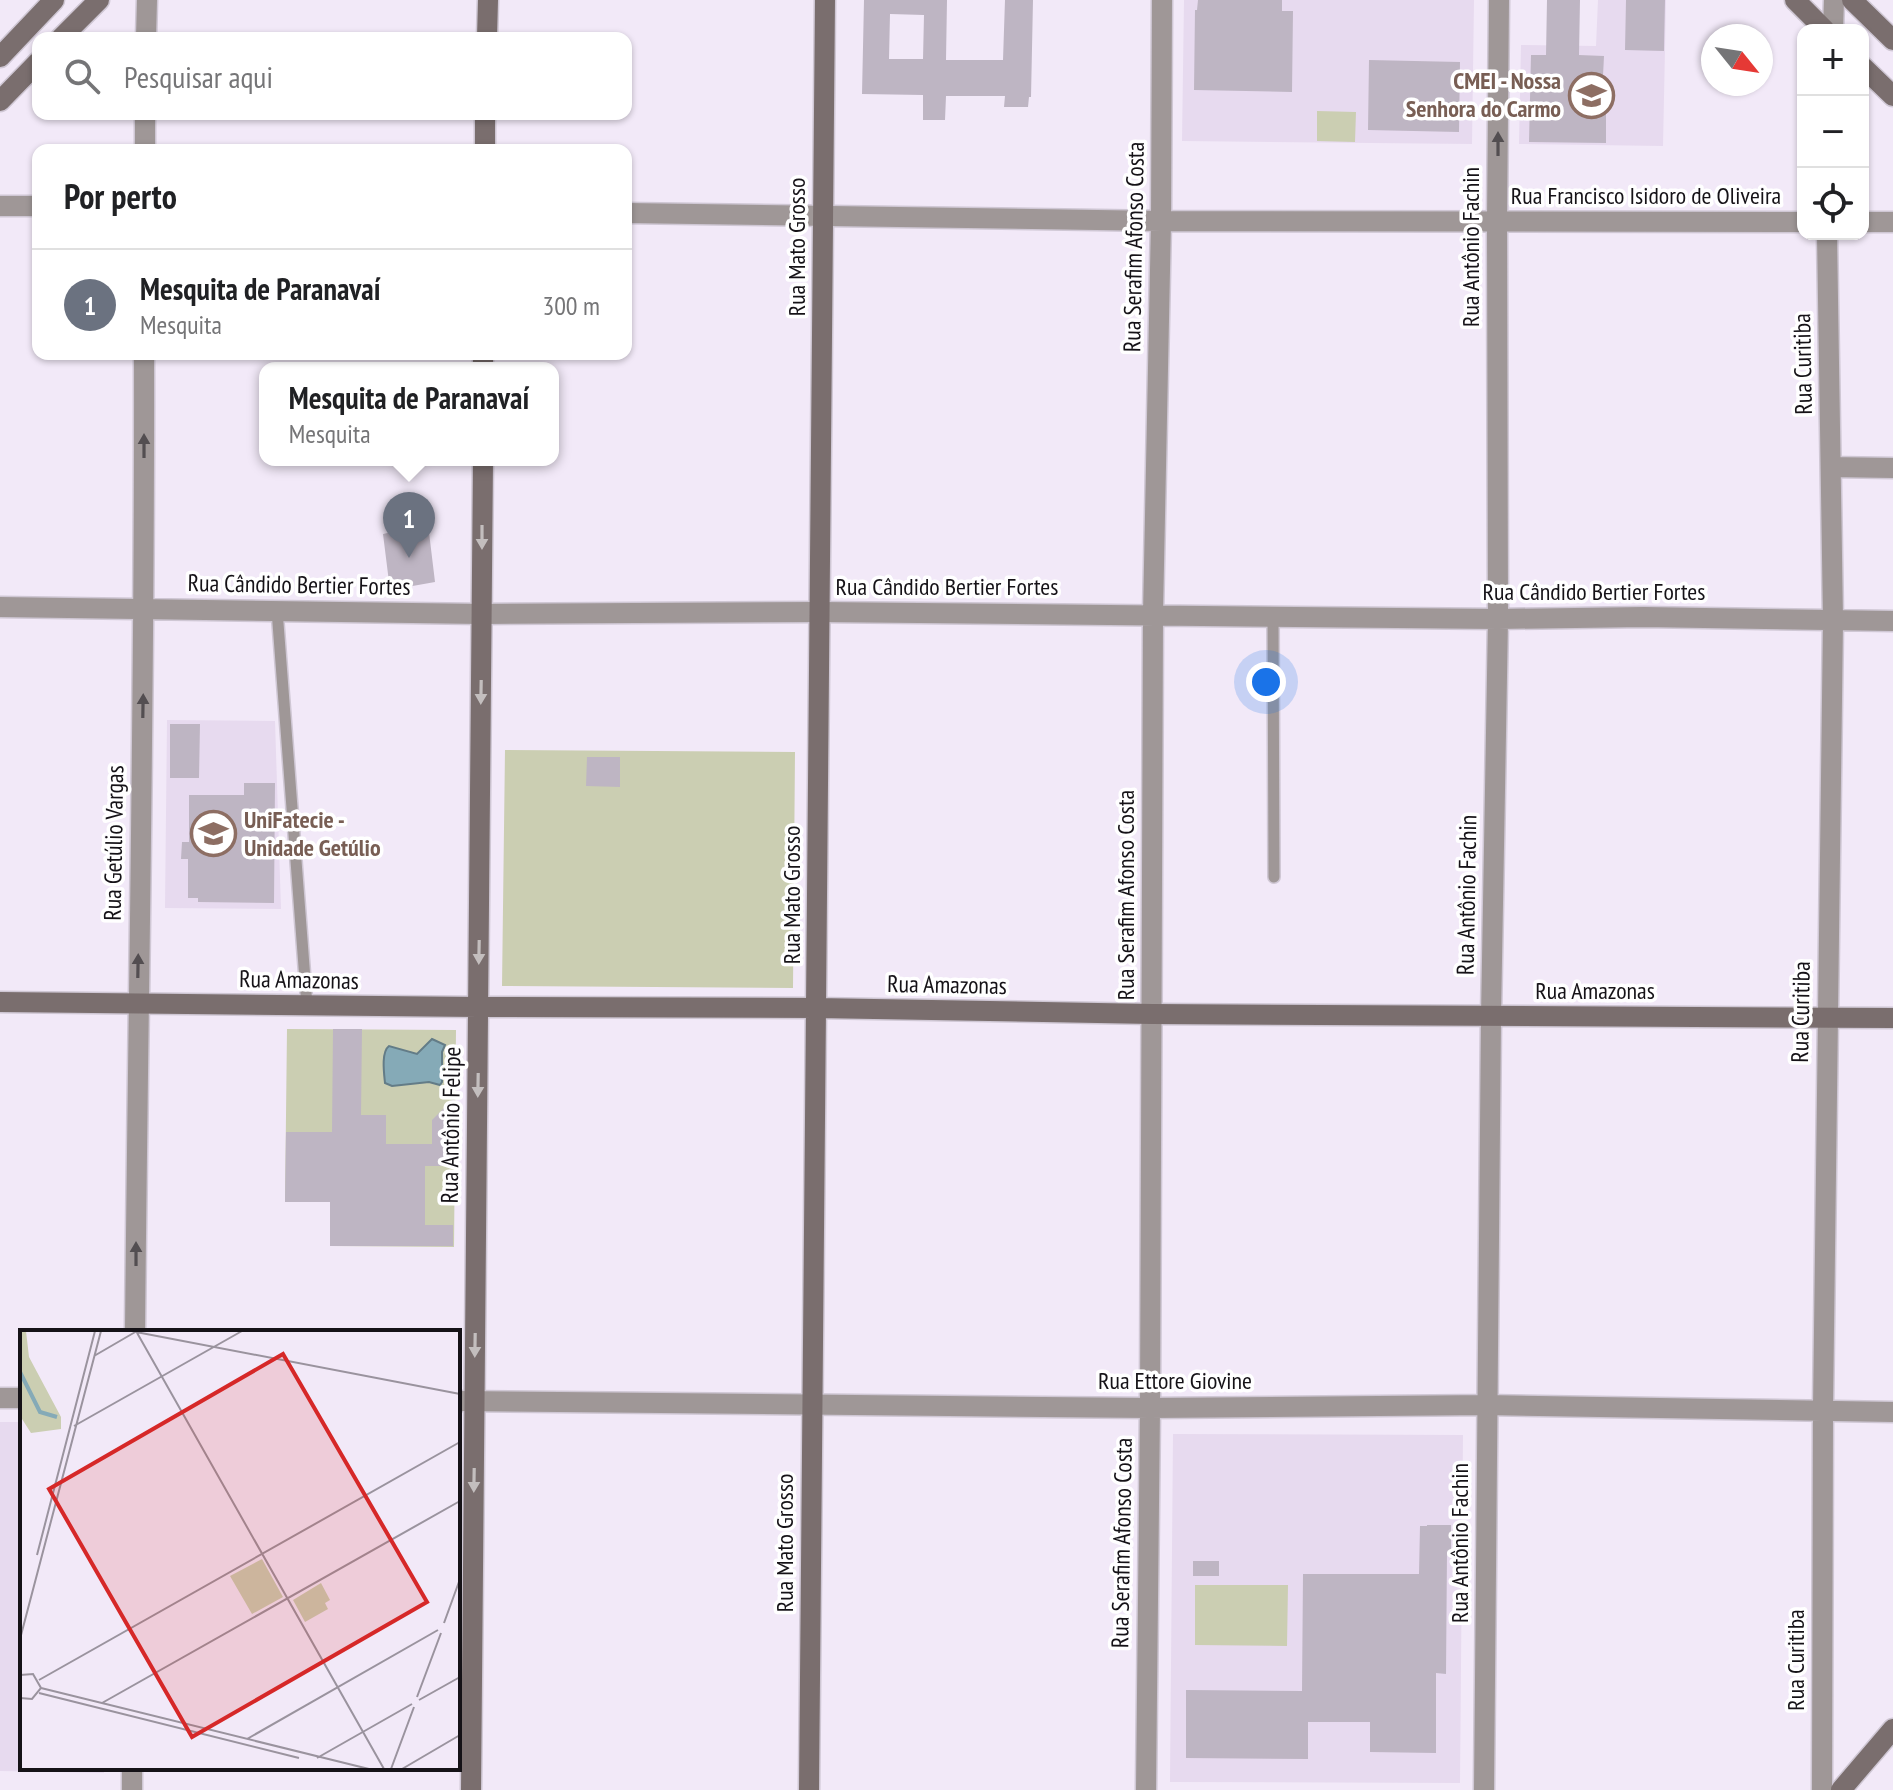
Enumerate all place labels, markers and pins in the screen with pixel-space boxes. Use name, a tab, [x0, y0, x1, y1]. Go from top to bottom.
place label: CMEI - Nossa Senhora do Carmo	[1406, 65, 1561, 124]
school or university icon: CMEI - Nossa Senhora do Carmo	[1568, 71, 1616, 119]
pin: 1	[383, 492, 435, 558]
place label: UniFatecie - Unidade Getúlio	[244, 804, 381, 863]
school or university icon: UniFatecie - Unidade Getúlio	[189, 810, 237, 858]

